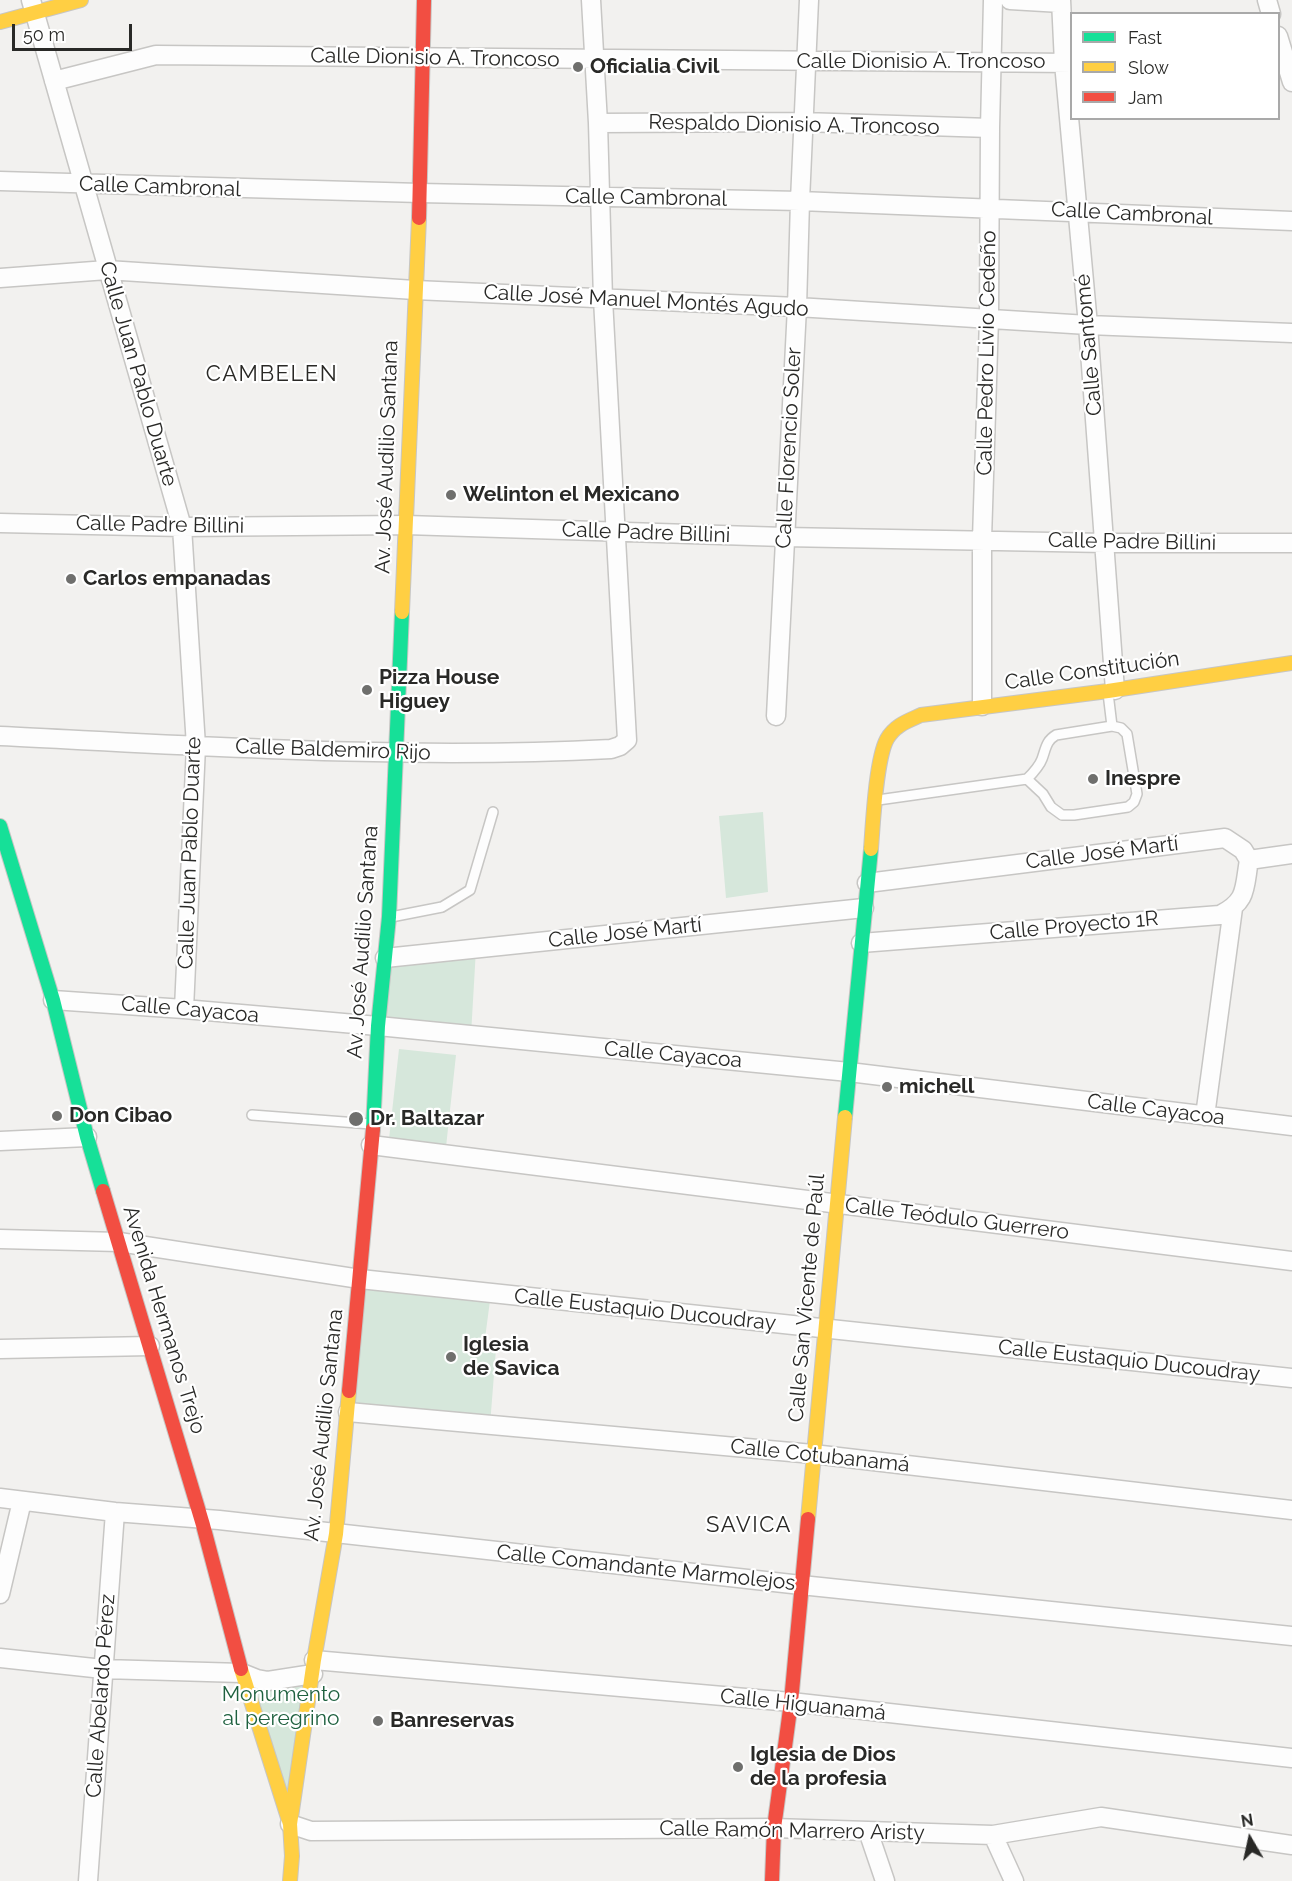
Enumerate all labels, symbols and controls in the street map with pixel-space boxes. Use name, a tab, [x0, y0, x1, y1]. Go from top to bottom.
scale bar	[15, 12, 135, 50]
legend	[1070, 12, 1280, 120]
text: 50 m	[23, 24, 65, 45]
text: Fast	[1128, 27, 1162, 48]
street label: Calle Dionisio A. Troncoso	[310, 43, 560, 73]
street label: Calle Dionisio A. Troncoso	[796, 49, 1046, 75]
place label: Oficialia Civil	[590, 54, 719, 80]
text: Slow	[1128, 57, 1169, 78]
marker: Oficialia Civil	[571, 60, 585, 74]
text: Jam	[1128, 87, 1163, 108]
street label: Respaldo Dionisio A. Troncoso	[648, 110, 940, 140]
street label: Calle Cambronal	[79, 172, 241, 202]
street label: Calle Cambronal	[565, 184, 727, 212]
street label: Calle Cambronal	[1050, 197, 1214, 231]
street label: Calle Pedro Livio Cedeño	[972, 230, 1002, 476]
street label: Calle Juan Pablo Duarte	[94, 259, 182, 489]
street label: Calle Santomé	[1070, 273, 1108, 417]
street label: Calle José Manuel Montés Agudo	[483, 280, 809, 322]
street label: Av. José Audilio Santana	[370, 340, 404, 574]
street label: Calle Florencio Soler	[771, 347, 807, 549]
district label: CAMBELEN	[206, 361, 338, 387]
place label: Welinton el Mexicano	[463, 482, 679, 508]
marker: Welinton el Mexicano	[444, 488, 458, 502]
street label: Calle Padre Billini	[76, 511, 244, 539]
street label: Calle Padre Billini	[561, 517, 731, 549]
street label: Calle Padre Billini	[1048, 528, 1216, 556]
place label: Carlos empanadas	[83, 566, 271, 592]
marker: Carlos empanadas	[64, 572, 78, 586]
street label: Calle Constitución	[1003, 646, 1181, 696]
place label: Pizza House Higuey	[379, 665, 499, 715]
marker: Pizza House Higuey	[360, 683, 374, 697]
street label: Calle Baldemiro Rijo	[235, 734, 431, 766]
street label: Calle Juan Pablo Duarte	[173, 736, 207, 970]
place label: Inespre	[1105, 766, 1181, 792]
marker: Inespre	[1086, 772, 1100, 786]
street label: Av. José Audilio Santana	[342, 825, 384, 1059]
street label: Calle José Martí	[1024, 831, 1180, 875]
street label: Calle Proyecto 1R	[989, 906, 1159, 946]
street label: Calle José Martí	[547, 912, 703, 954]
street label: Calle Cayacoa	[120, 991, 260, 1029]
street label: Calle Cayacoa	[603, 1036, 743, 1074]
place label: michell	[899, 1074, 974, 1100]
marker: michell	[880, 1080, 894, 1094]
street label: Calle Cayacoa	[1086, 1089, 1226, 1131]
place label: Don Cibao	[69, 1103, 172, 1129]
place label: Dr. Baltazar	[370, 1106, 484, 1132]
marker: Don Cibao	[50, 1109, 64, 1123]
marker: Dr. Baltazar	[347, 1110, 365, 1128]
street label: Calle San Vicente de Paúl	[784, 1173, 830, 1423]
street label: Calle Teódulo Guerrero	[844, 1193, 1070, 1245]
street label: Avenida Hermanos Trejo	[117, 1203, 211, 1437]
street label: Calle Eustaquio Ducoudray	[513, 1284, 777, 1336]
street label: Av. José Audilio Santana	[299, 1308, 349, 1542]
place label: Iglesia de Savica	[463, 1332, 559, 1382]
street label: Calle Eustaquio Ducoudray	[997, 1335, 1261, 1387]
marker: Iglesia de Savica	[444, 1350, 458, 1364]
street label: Calle Cotubanamá	[729, 1434, 911, 1478]
district label: SAVICA	[706, 1512, 792, 1538]
street label: Calle Comandante Marmolejos	[495, 1540, 797, 1596]
street label: Calle Abelardo Pérez	[81, 1593, 121, 1799]
park label: Monumento al peregrino	[222, 1682, 340, 1732]
street label: Calle Higuanamá	[719, 1684, 887, 1726]
place label: Banreservas	[390, 1708, 514, 1734]
marker: Banreservas	[371, 1714, 385, 1728]
place label: Iglesia de Dios de la profesia	[750, 1742, 896, 1792]
marker: Iglesia de Dios de la profesia	[731, 1760, 745, 1774]
north arrow	[1220, 1809, 1280, 1869]
text: N	[1240, 1810, 1255, 1831]
street label: Calle Ramón Marrero Aristy	[659, 1816, 925, 1846]

